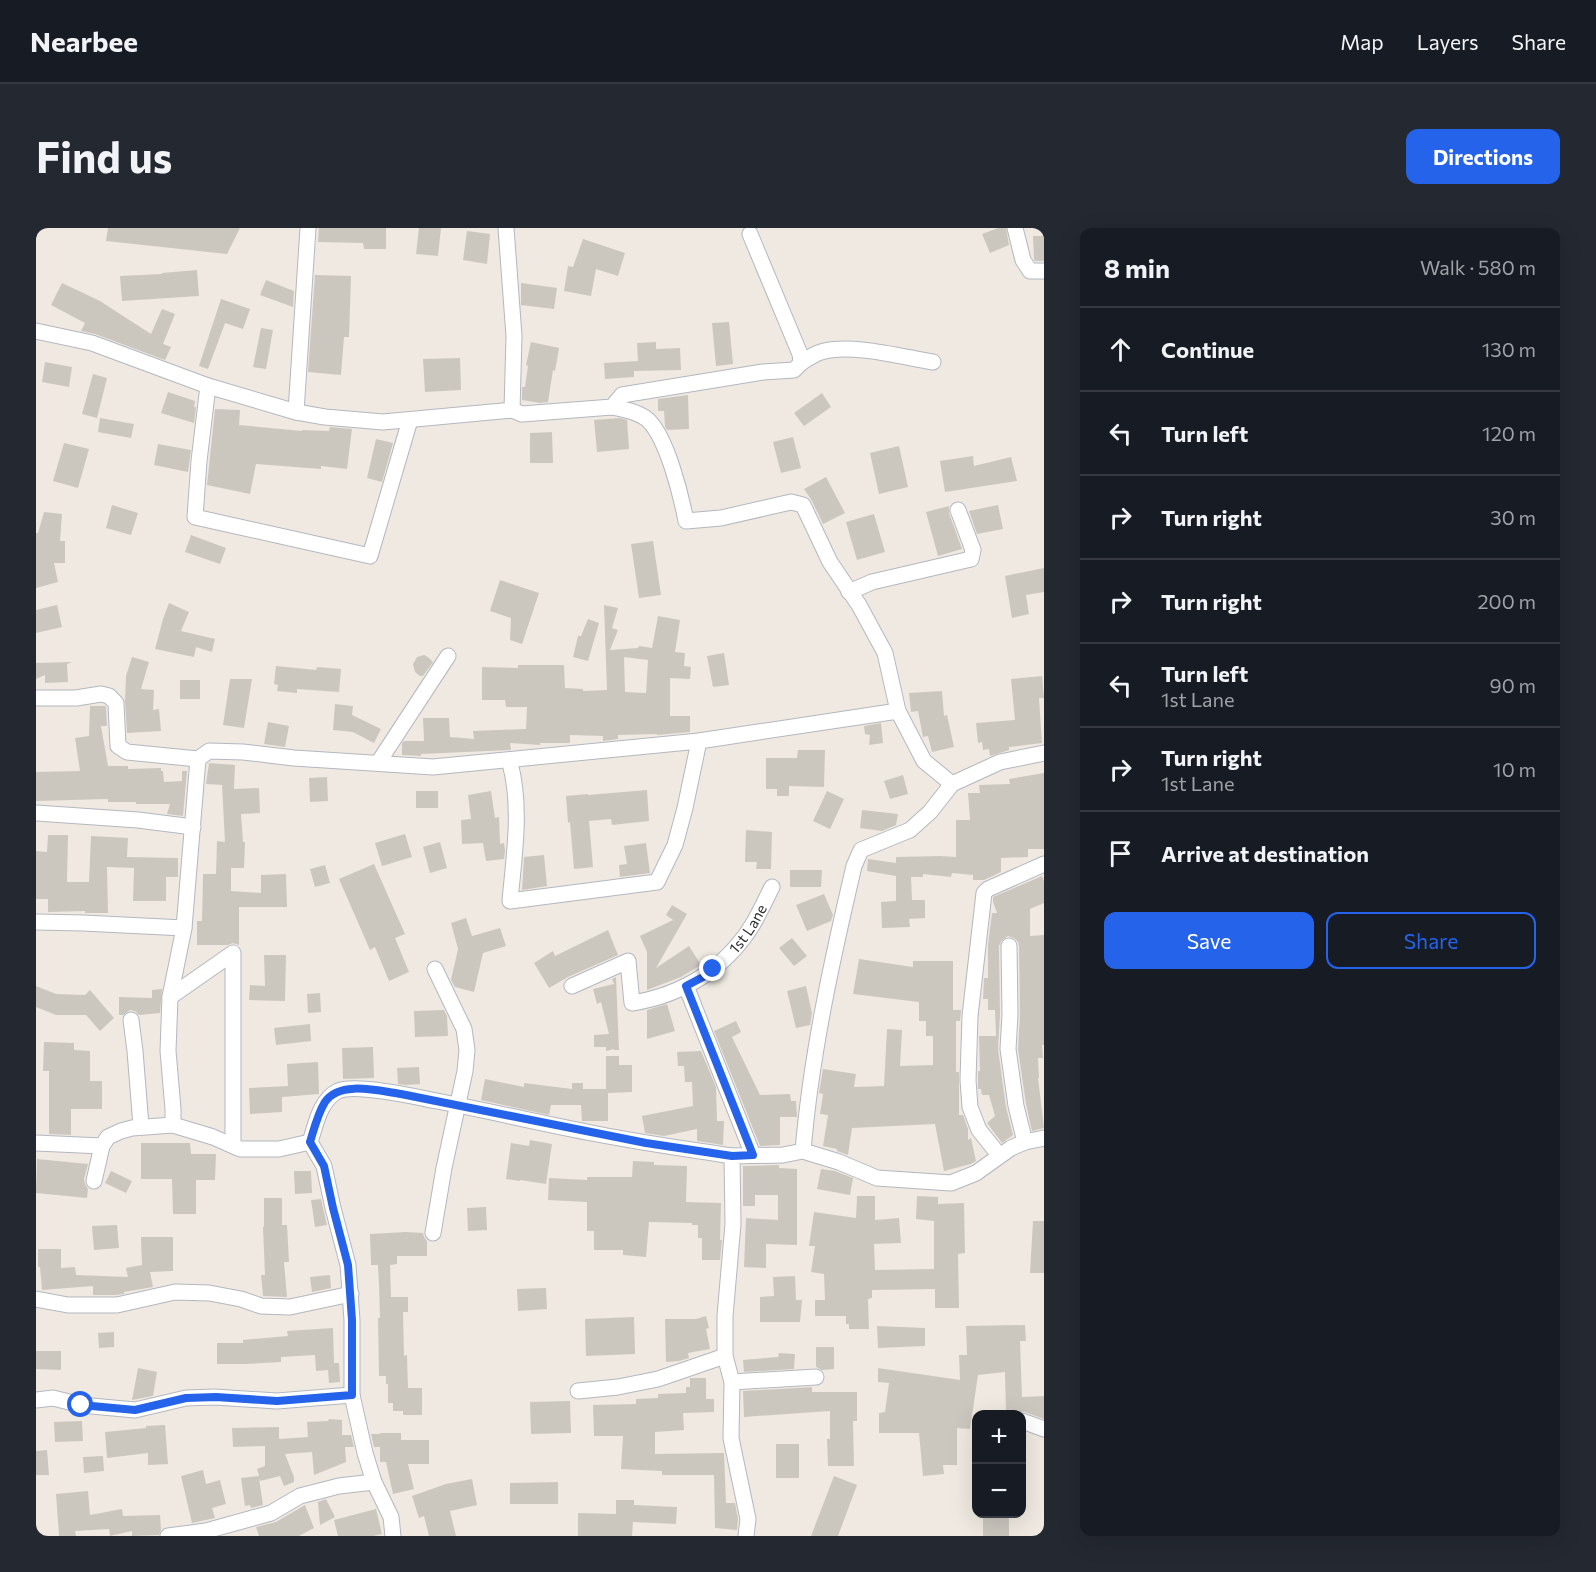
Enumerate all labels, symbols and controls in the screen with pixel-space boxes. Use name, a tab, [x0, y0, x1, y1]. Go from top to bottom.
text: Nearbee	[30, 24, 138, 58]
text: Map	[1340, 29, 1384, 54]
text: Layers	[1417, 29, 1479, 54]
text: Share	[1512, 29, 1566, 54]
button: Directions	[1406, 129, 1560, 184]
text: Find us	[36, 130, 172, 182]
text: 8 min	[1104, 252, 1170, 283]
text: Walk · 580 m	[1420, 255, 1536, 279]
icon: ahead	[1104, 333, 1137, 366]
text: Continue	[1161, 336, 1254, 363]
text: 130 m	[1482, 337, 1536, 361]
icon: left	[1104, 417, 1137, 450]
text: Turn left	[1161, 420, 1248, 447]
text: 120 m	[1482, 421, 1536, 445]
icon: right	[1104, 501, 1137, 534]
text: Turn right	[1161, 504, 1262, 531]
text: 30 m	[1490, 505, 1536, 529]
icon: right	[1104, 585, 1137, 618]
text: Turn right	[1161, 588, 1262, 615]
text: 200 m	[1478, 589, 1536, 613]
text: Turn left	[1161, 660, 1248, 687]
icon: left	[1104, 669, 1137, 702]
text: 90 m	[1490, 673, 1536, 697]
text: 1st Lane	[1161, 687, 1235, 711]
text: Turn right	[1161, 744, 1262, 771]
icon: right	[1104, 753, 1137, 786]
text: 10 m	[1493, 757, 1536, 781]
text: 1st Lane	[1161, 771, 1235, 795]
icon: arrive	[1104, 837, 1137, 870]
text: Arrive at destination	[1161, 840, 1369, 867]
street label: 1st Lane	[725, 901, 770, 957]
button: Save	[1104, 912, 1314, 969]
button: Share	[1326, 912, 1536, 969]
route end	[699, 955, 725, 981]
route start	[67, 1391, 93, 1417]
map controls	[972, 1410, 1026, 1518]
button: +	[972, 1410, 1026, 1464]
button: −	[972, 1464, 1026, 1518]

